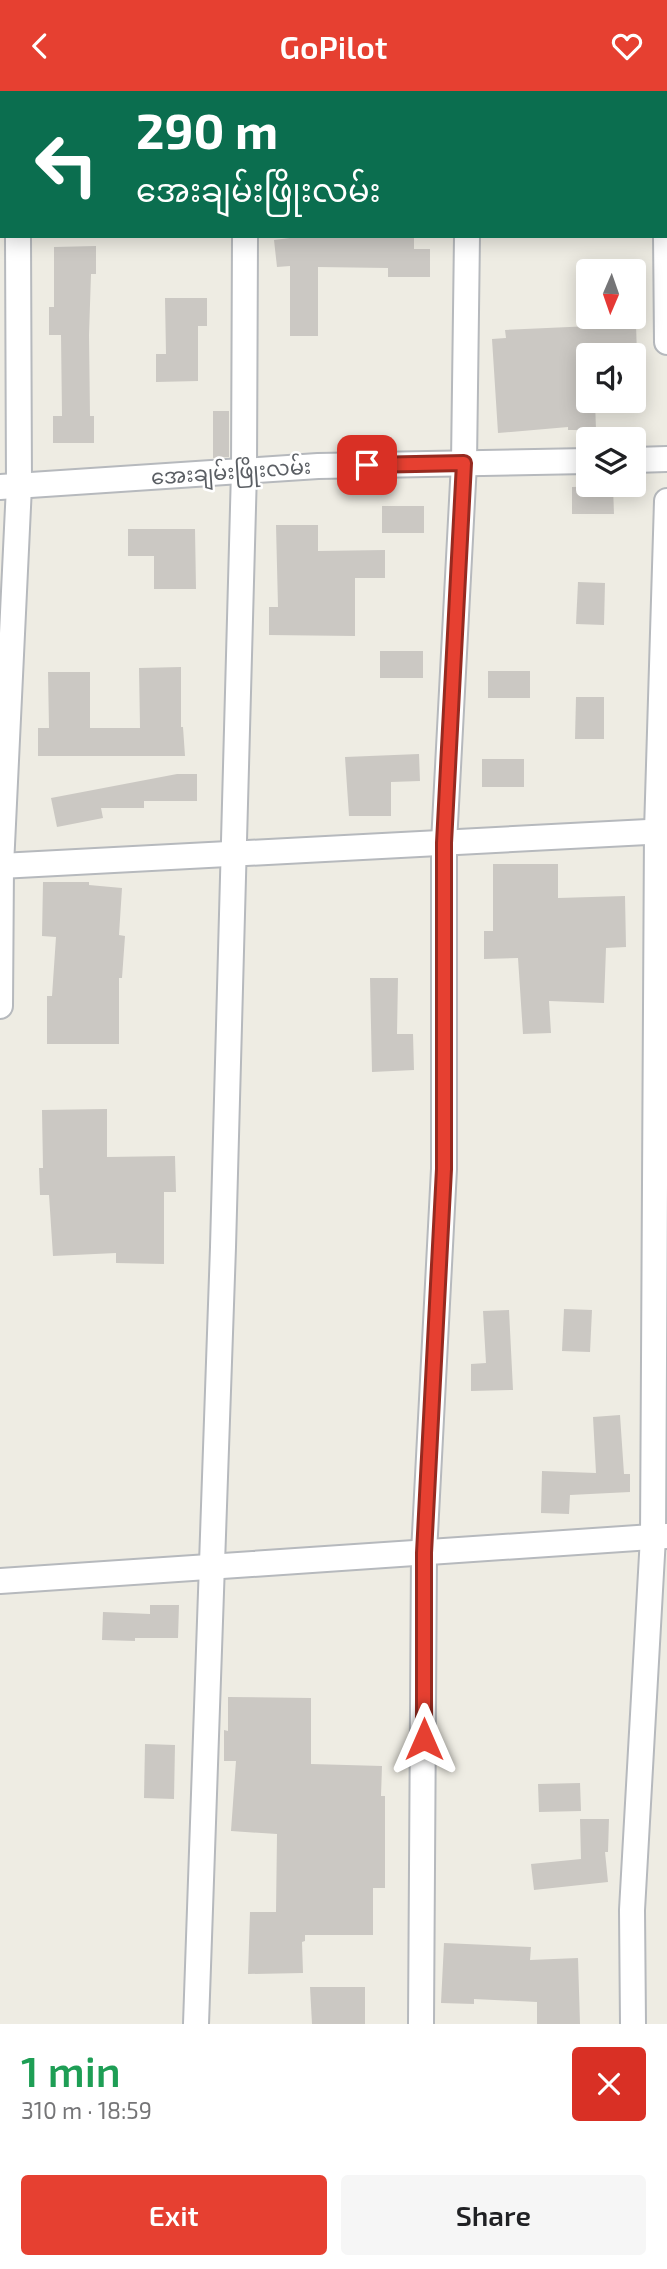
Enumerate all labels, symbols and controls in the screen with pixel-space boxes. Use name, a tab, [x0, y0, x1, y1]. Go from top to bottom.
icon: back	[21, 27, 59, 65]
text: GoPilot	[279, 27, 388, 65]
icon: heart	[608, 27, 646, 65]
text: 290 m	[136, 100, 278, 159]
icon: left	[21, 119, 112, 210]
text: အေးချမ်းဖြိုးလမ်း	[136, 170, 381, 208]
north arrow	[576, 259, 646, 329]
map controls	[576, 259, 646, 497]
button: sound	[576, 343, 646, 413]
button: layers	[576, 427, 646, 497]
pin	[337, 435, 397, 495]
icon: arrive	[348, 446, 386, 484]
street label: အေးချမ်းဖြိုးလမ်း	[150, 450, 312, 496]
position arrow	[387, 1702, 461, 1776]
text: 1 min	[21, 2045, 121, 2095]
button: close	[572, 2047, 646, 2121]
text: 310 m · 18:59	[21, 2096, 152, 2124]
button: Exit	[21, 2175, 327, 2255]
button: Share	[341, 2175, 646, 2255]

